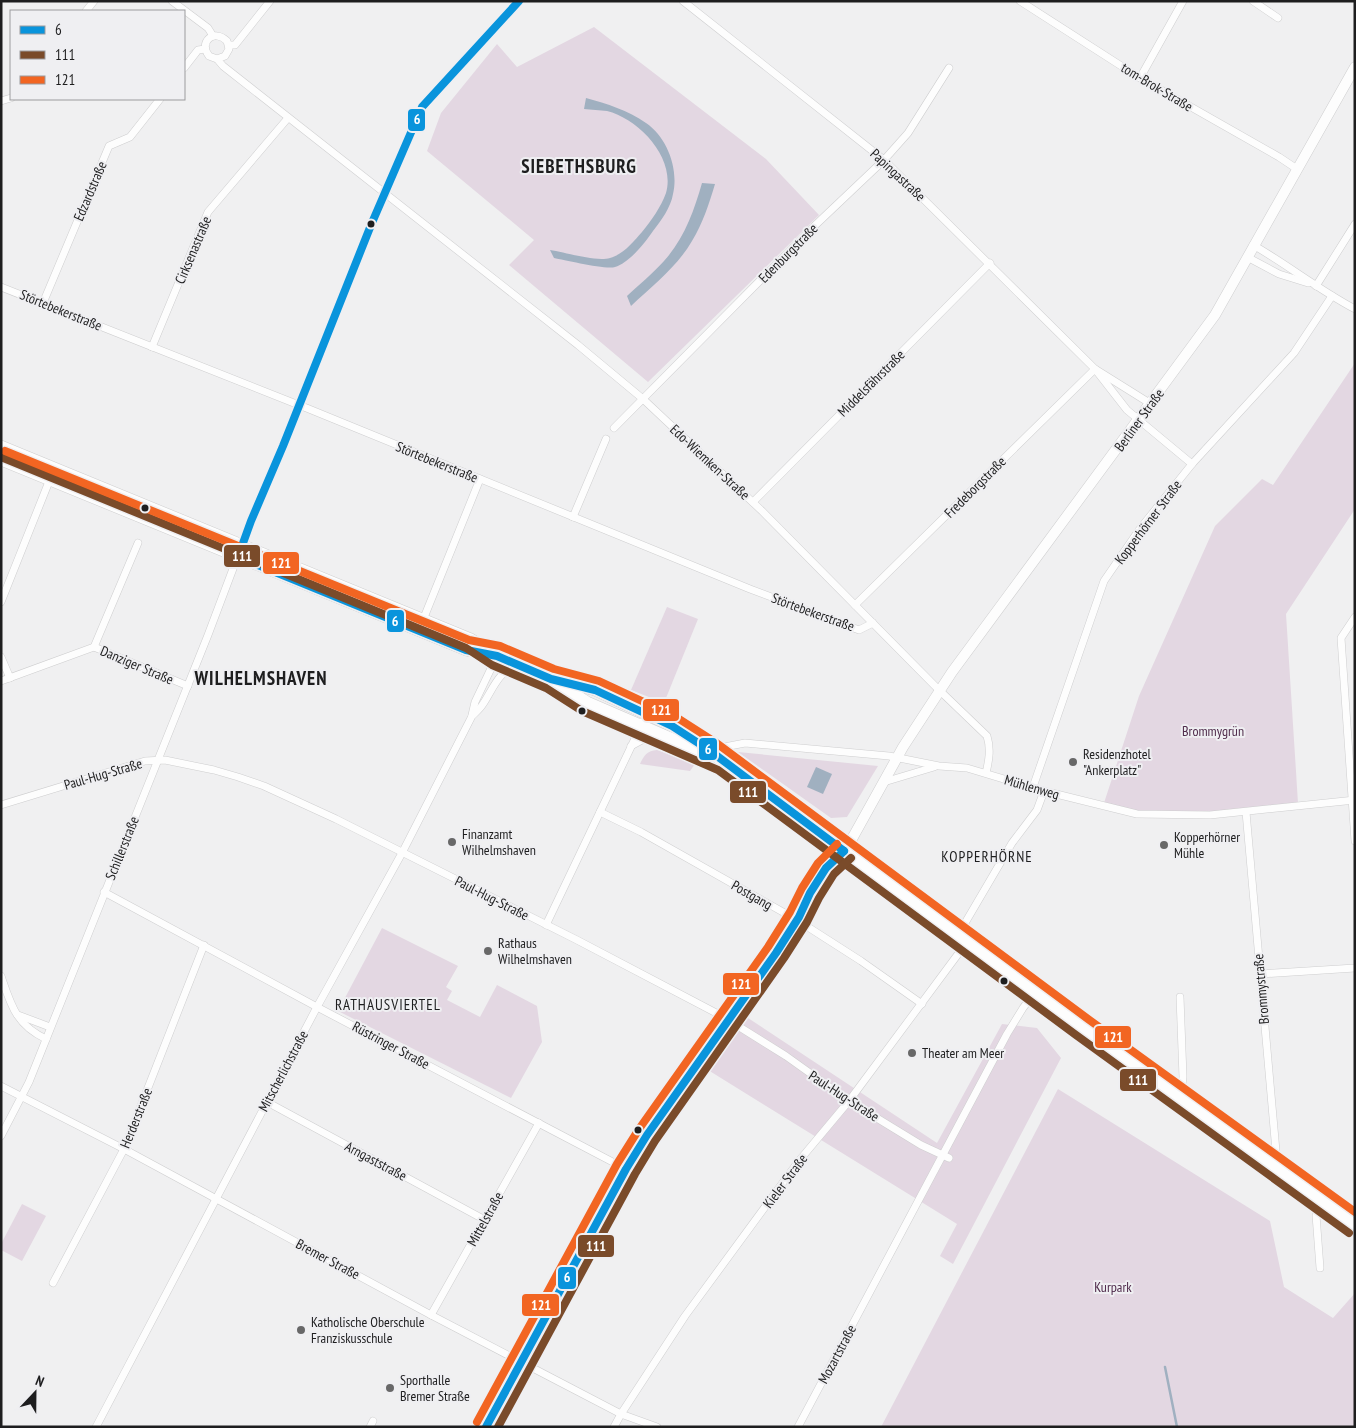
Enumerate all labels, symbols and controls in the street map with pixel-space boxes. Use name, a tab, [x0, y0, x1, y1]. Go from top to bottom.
legend	[10, 10, 185, 100]
text: 6	[55, 20, 62, 39]
text: 111	[55, 45, 75, 64]
street label: tom-Brok-Straße	[1118, 59, 1196, 116]
text: 121	[55, 70, 75, 89]
line badge: 6	[407, 108, 426, 132]
text: 6	[414, 110, 421, 128]
street label: Papingastraße	[867, 145, 930, 205]
district label: SIEBETHSBURG	[521, 154, 637, 178]
street label: Edzardstraße	[69, 158, 111, 224]
street label: Cirksenastraße	[171, 213, 215, 286]
unlabelled marker	[366, 219, 376, 229]
street label: Edenburgstraße	[755, 219, 822, 286]
street label: Störtebekerstraße	[17, 285, 105, 335]
street label: Middelsfährstraße	[834, 345, 909, 420]
street label: Berliner Straße	[1110, 385, 1168, 455]
street label: Edo-Wiemken-Straße	[666, 420, 754, 504]
street label: Störtebekerstraße	[393, 437, 481, 487]
street label: Fredeborgstraße	[940, 452, 1010, 522]
street label: Kopperhörner Straße	[1110, 476, 1186, 568]
unlabelled marker	[140, 503, 150, 513]
line badge: 111	[223, 544, 261, 568]
text: 111	[232, 547, 252, 565]
line badge: 121	[262, 551, 300, 575]
text: 121	[271, 554, 291, 572]
street label: Störtebekerstraße	[769, 589, 857, 635]
line badge: 6	[386, 609, 405, 633]
text: 6	[392, 612, 399, 630]
street label: Danziger Straße	[98, 642, 176, 689]
district label: WILHELMSHAVEN	[193, 666, 328, 690]
line badge: 121	[642, 698, 680, 722]
text: 121	[651, 701, 671, 719]
unlabelled marker	[577, 706, 587, 716]
park label: Brommygrün	[1182, 722, 1244, 740]
line badge: 6	[698, 737, 718, 761]
text: 6	[705, 740, 712, 758]
place label: Residenzhotel "Ankerplatz"	[1083, 745, 1151, 779]
street label: Paul-Hug-Straße	[62, 754, 144, 794]
marker: Residenzhotel "Ankerplatz"	[1067, 756, 1079, 768]
street label: Mühlenweg	[1003, 771, 1061, 803]
line badge: 111	[729, 780, 767, 804]
text: 111	[738, 783, 758, 801]
street label: Schillerstraße	[101, 813, 143, 882]
place label: Finanzamt Wilhelmshaven	[462, 825, 536, 859]
place label: Kopperhörner Mühle	[1174, 828, 1240, 862]
marker: Finanzamt Wilhelmshaven	[446, 836, 458, 848]
marker: Kopperhörner Mühle	[1158, 839, 1170, 851]
district label: KOPPERHÖRNE	[941, 847, 1033, 866]
street label: Paul-Hug-Straße	[452, 872, 532, 924]
street label: Postgang	[728, 876, 776, 914]
place label: Rathaus Wilhelmshaven	[498, 934, 572, 968]
marker: Rathaus Wilhelmshaven	[482, 945, 494, 957]
street label: Brommystraße	[1249, 953, 1273, 1025]
line badge: 121	[722, 972, 760, 996]
text: 121	[731, 975, 751, 993]
unlabelled marker	[999, 976, 1009, 986]
district label: RATHAUSVIERTEL	[335, 995, 441, 1014]
street label: Rüstringer Straße	[349, 1017, 433, 1073]
line badge: 121	[1094, 1025, 1132, 1049]
street label: Mitscherlichstraße	[254, 1027, 312, 1115]
text: 121	[1103, 1028, 1123, 1046]
place label: Theater am Meer	[922, 1044, 1004, 1062]
marker: Theater am Meer	[906, 1047, 918, 1059]
street label: Paul-Hug-Straße	[805, 1067, 883, 1126]
line badge: 111	[1119, 1068, 1157, 1092]
text: 111	[1128, 1071, 1148, 1089]
street label: Herderstraße	[116, 1085, 156, 1151]
unlabelled marker	[633, 1125, 643, 1135]
street label: Arngaststraße	[342, 1137, 410, 1185]
street label: Kieler Straße	[759, 1150, 811, 1212]
street label: Mittelstraße	[463, 1189, 507, 1249]
line badge: 111	[577, 1234, 615, 1258]
street label: Bremer Straße	[293, 1235, 363, 1283]
text: 111	[586, 1237, 606, 1255]
line badge: 6	[557, 1266, 577, 1290]
text: 6	[564, 1268, 571, 1286]
park label: Kurpark	[1094, 1278, 1132, 1296]
line badge: 121	[521, 1293, 560, 1317]
text: 121	[531, 1296, 551, 1314]
place label: Katholische Oberschule Franziskusschule	[311, 1313, 425, 1347]
street label: Mozartstraße	[814, 1321, 860, 1387]
marker: Katholische Oberschule Franziskusschule	[295, 1324, 307, 1336]
north arrow	[10, 1368, 60, 1418]
text: N	[33, 1371, 47, 1391]
place label: Sporthalle Bremer Straße	[400, 1371, 470, 1405]
marker: Sporthalle Bremer Straße	[384, 1382, 396, 1394]

